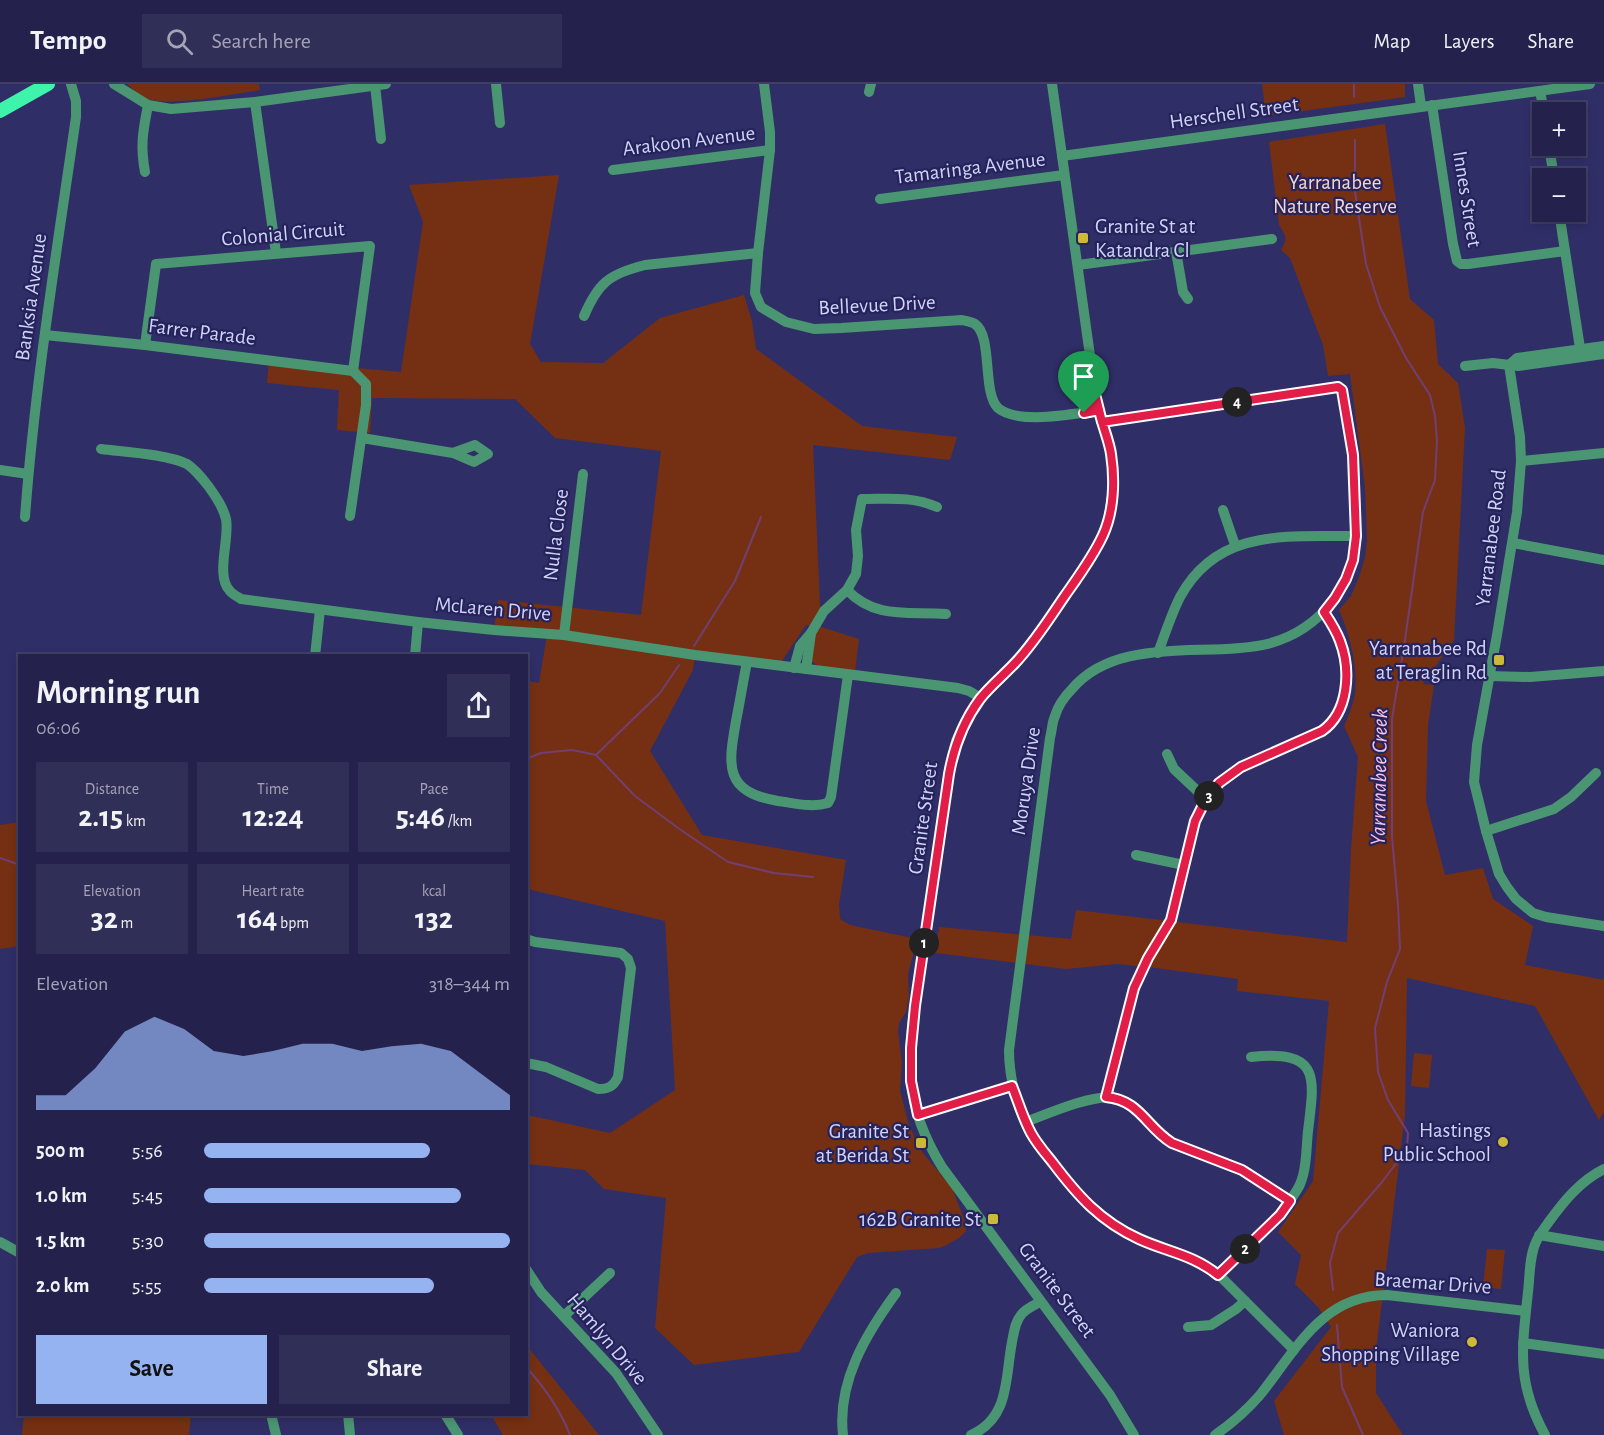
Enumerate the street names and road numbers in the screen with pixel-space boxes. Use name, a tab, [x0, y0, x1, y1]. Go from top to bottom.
street label: Herschell Street	[1168, 94, 1300, 132]
street label: Arakoon Avenue	[622, 122, 756, 160]
street label: Tamaringa Avenue	[893, 148, 1047, 188]
street label: Innes Street	[1449, 149, 1485, 249]
street label: Colonial Circuit	[220, 218, 346, 250]
street label: Banksia Avenue	[12, 232, 50, 362]
street label: Bellevue Drive	[818, 291, 936, 319]
street label: Farrer Parade	[147, 315, 257, 349]
street label: Yarranabee Road	[1472, 468, 1510, 608]
street label: Nulla Close	[540, 488, 572, 582]
street label: McLaren Drive	[434, 593, 552, 625]
street label: Moruya Drive	[1008, 726, 1044, 836]
street label: Granite Street	[905, 760, 941, 875]
street label: Granite Street	[1015, 1238, 1100, 1342]
street label: Braemar Drive	[1374, 1268, 1492, 1298]
street label: Hamlyn Drive	[563, 1289, 651, 1389]

